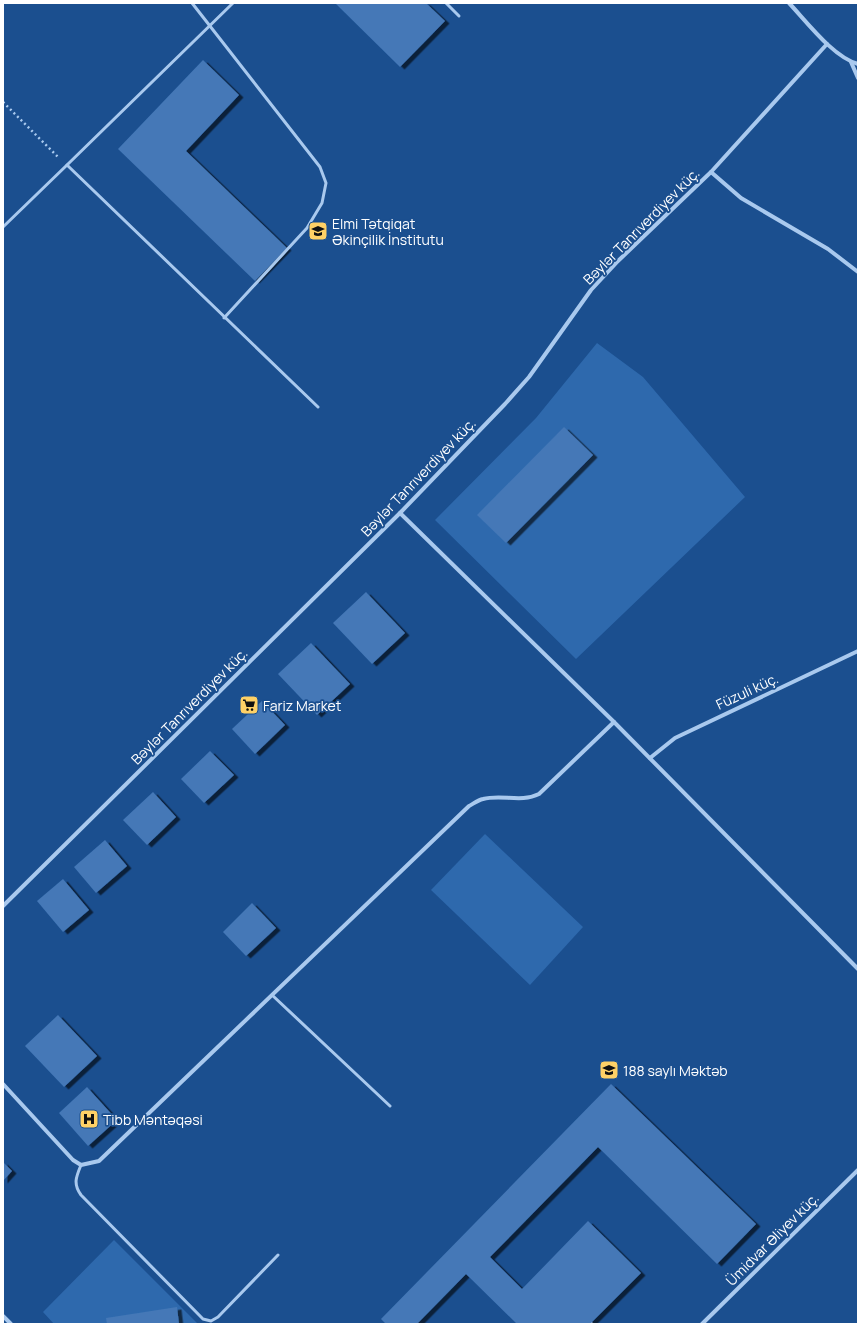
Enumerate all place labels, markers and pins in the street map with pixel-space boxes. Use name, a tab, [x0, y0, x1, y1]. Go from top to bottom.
place label: Elmi Tətqiqat Əkinçilik İnstitutu	[332, 214, 444, 249]
school or university icon: Elmi Tətqiqat Əkinçilik İnstitutu	[307, 220, 329, 242]
supermarket icon: Fariz Market	[238, 694, 260, 716]
place label: Fariz Market	[263, 696, 342, 715]
school or university icon: 188 saylı Məktəb	[598, 1059, 620, 1081]
place label: 188 saylı Məktəb	[623, 1061, 728, 1080]
hospital icon: Tibb Məntəqəsi	[78, 1108, 100, 1130]
place label: Tibb Məntəqəsi	[103, 1110, 203, 1129]

